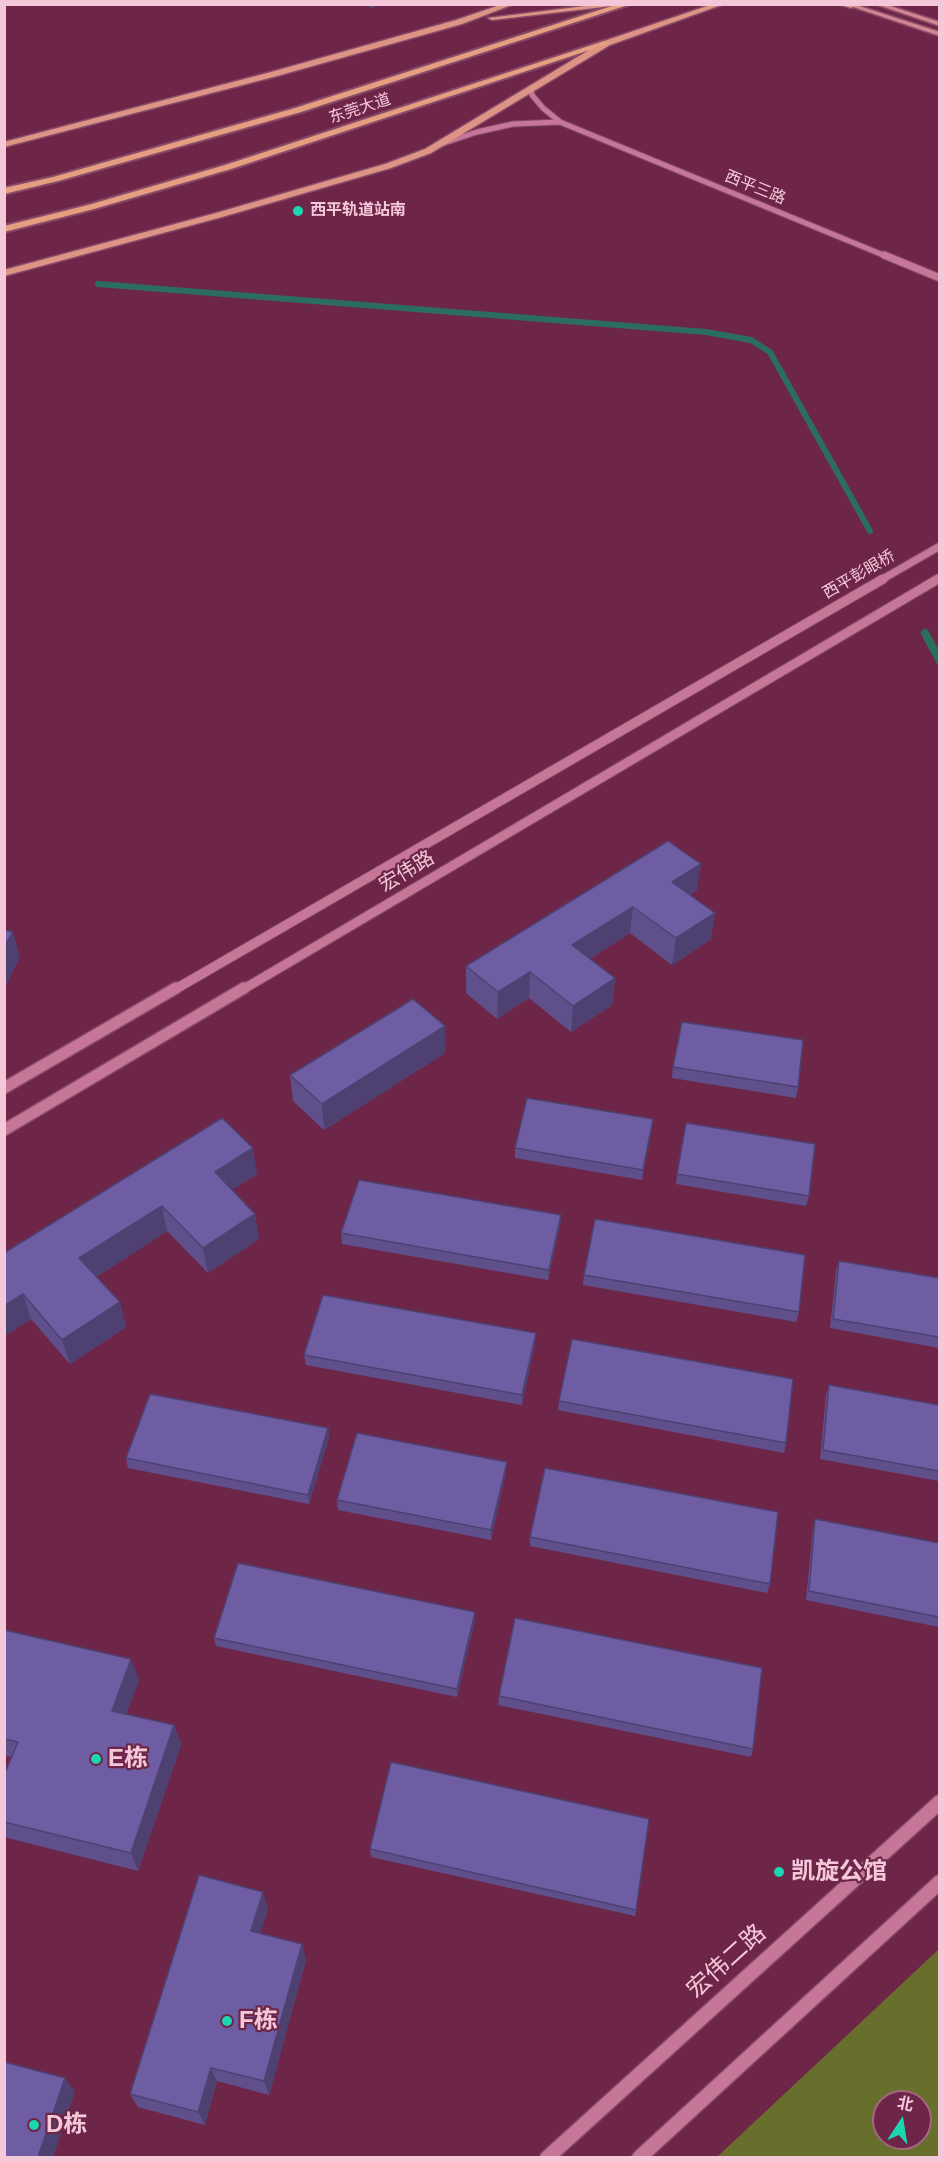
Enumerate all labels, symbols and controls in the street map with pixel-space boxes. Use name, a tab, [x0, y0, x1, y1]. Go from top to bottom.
street label: 东莞大道	[327, 90, 393, 128]
street label: 西平三路	[722, 167, 788, 209]
place label: 西平轨道站南	[310, 201, 406, 221]
marker: 西平轨道站南	[291, 204, 305, 218]
street label: 西平彭眼桥	[820, 547, 898, 603]
street label: 宏伟路	[375, 846, 439, 898]
place label: E栋	[108, 1745, 148, 1773]
marker: E栋	[89, 1752, 103, 1766]
place label: 凯旋公馆	[791, 1858, 887, 1886]
marker: 凯旋公馆	[772, 1865, 786, 1879]
street label: 宏伟二路	[682, 1919, 772, 2005]
place label: F栋	[239, 2007, 278, 2035]
marker: F栋	[220, 2014, 234, 2028]
north arrow	[872, 2090, 932, 2150]
text: 北	[896, 2094, 915, 2114]
place label: D栋	[46, 2111, 87, 2139]
marker: D栋	[27, 2118, 41, 2132]

